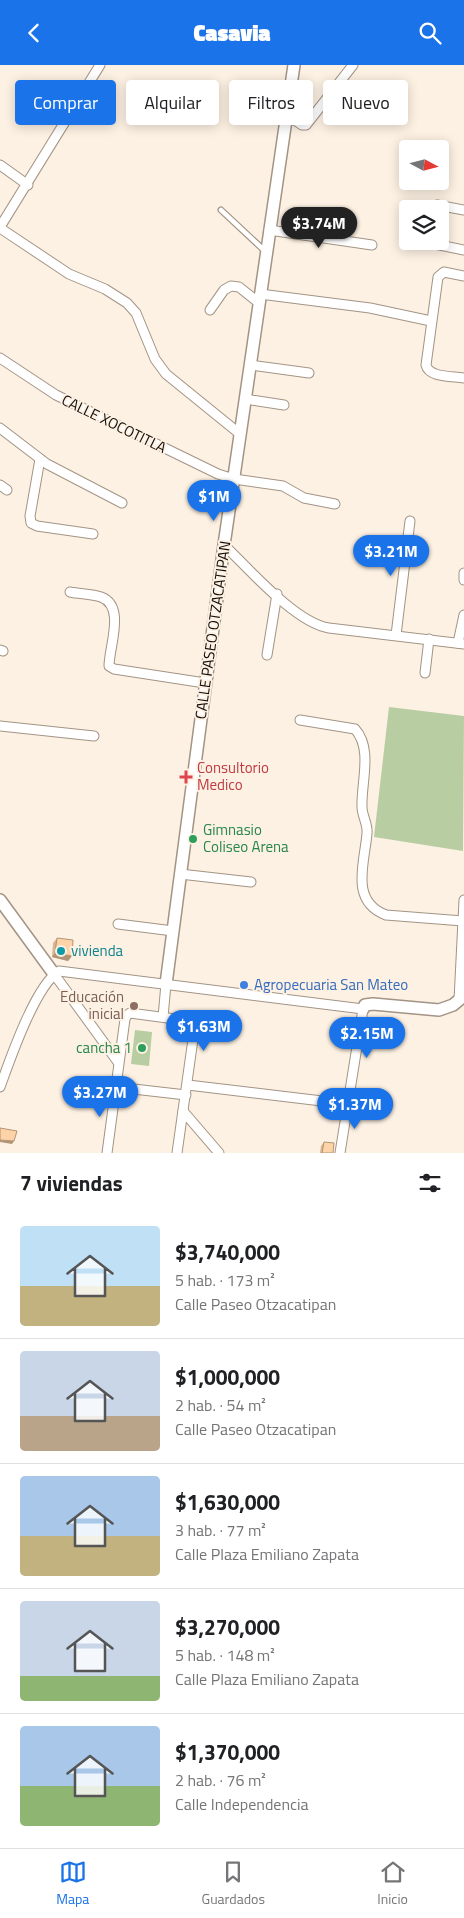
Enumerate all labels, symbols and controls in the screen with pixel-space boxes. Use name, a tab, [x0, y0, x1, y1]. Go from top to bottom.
text: Casavia	[193, 16, 271, 50]
icon: back	[20, 19, 48, 47]
icon: search	[416, 19, 444, 47]
chip: Comprar	[15, 80, 116, 125]
chip: Alquilar	[126, 80, 219, 125]
chip: Filtros	[229, 80, 313, 125]
chip: Nuevo	[323, 80, 408, 125]
north arrow	[399, 140, 449, 190]
map controls	[399, 140, 449, 250]
button: layers	[399, 200, 449, 250]
pin: $3.74M	[278, 207, 360, 249]
text: $3.74M	[292, 211, 346, 235]
street label: CALLE XOCOTITLA	[58, 388, 171, 459]
pin: $1M	[190, 479, 238, 522]
text: $1M	[198, 484, 230, 508]
pin: $3.21M	[350, 535, 432, 577]
street label: CALLE PASEO OTZACATIPAN	[189, 539, 236, 720]
text: $3.21M	[364, 539, 418, 563]
place label: Consultorio Medico	[197, 756, 269, 796]
marker: Consultorio Medico	[179, 770, 193, 784]
place label: Gimnasio Coliseo Arena	[203, 818, 289, 858]
marker: Gimnasio Coliseo Arena	[187, 833, 199, 845]
place label: vivienda	[71, 939, 124, 962]
marker: vivienda	[55, 945, 67, 957]
place label: Agropecuaria San Mateo	[254, 973, 408, 996]
marker: Agropecuaria San Mateo	[238, 979, 250, 991]
place label: Educación inicial	[60, 985, 124, 1025]
marker: Educación inicial	[128, 1000, 140, 1012]
pin: $1.63M	[163, 1009, 245, 1052]
text: $1.63M	[177, 1014, 231, 1038]
pin: $2.15M	[326, 1017, 408, 1059]
text: $2.15M	[340, 1021, 394, 1045]
place label: cancha 1	[76, 1036, 132, 1059]
marker: cancha 1	[136, 1042, 148, 1054]
pin: $3.27M	[59, 1075, 141, 1118]
text: $3.27M	[73, 1080, 127, 1104]
pin: $1.37M	[314, 1087, 396, 1130]
text: $1.37M	[328, 1092, 382, 1116]
text: 7 viviendas	[20, 1167, 123, 1199]
icon: filters	[416, 1169, 444, 1197]
text: $3,740,000	[175, 1236, 280, 1268]
icon: home	[60, 1246, 120, 1306]
text: 5 hab. · 173 m²	[175, 1268, 275, 1292]
text: Calle Paseo Otzacatipan	[175, 1292, 336, 1316]
text: $1,000,000	[175, 1361, 280, 1393]
icon: home	[60, 1371, 120, 1431]
text: 2 hab. · 54 m²	[175, 1393, 266, 1417]
text: Calle Paseo Otzacatipan	[175, 1417, 336, 1441]
text: $1,630,000	[175, 1486, 280, 1518]
icon: home	[60, 1496, 120, 1556]
text: 3 hab. · 77 m²	[175, 1518, 266, 1542]
text: Calle Plaza Emiliano Zapata	[175, 1542, 359, 1566]
text: $3,270,000	[175, 1611, 280, 1643]
icon: home	[60, 1621, 120, 1681]
text: 5 hab. · 148 m²	[175, 1643, 275, 1667]
text: Calle Plaza Emiliano Zapata	[175, 1667, 359, 1691]
text: $1,370,000	[175, 1736, 280, 1768]
icon: home	[60, 1746, 120, 1806]
text: 2 hab. · 76 m²	[175, 1768, 266, 1792]
text: Calle Independencia	[175, 1792, 309, 1816]
tab: Mapa	[56, 1858, 89, 1909]
tab: Guardados	[202, 1858, 265, 1909]
tab: Inicio	[377, 1858, 408, 1909]

